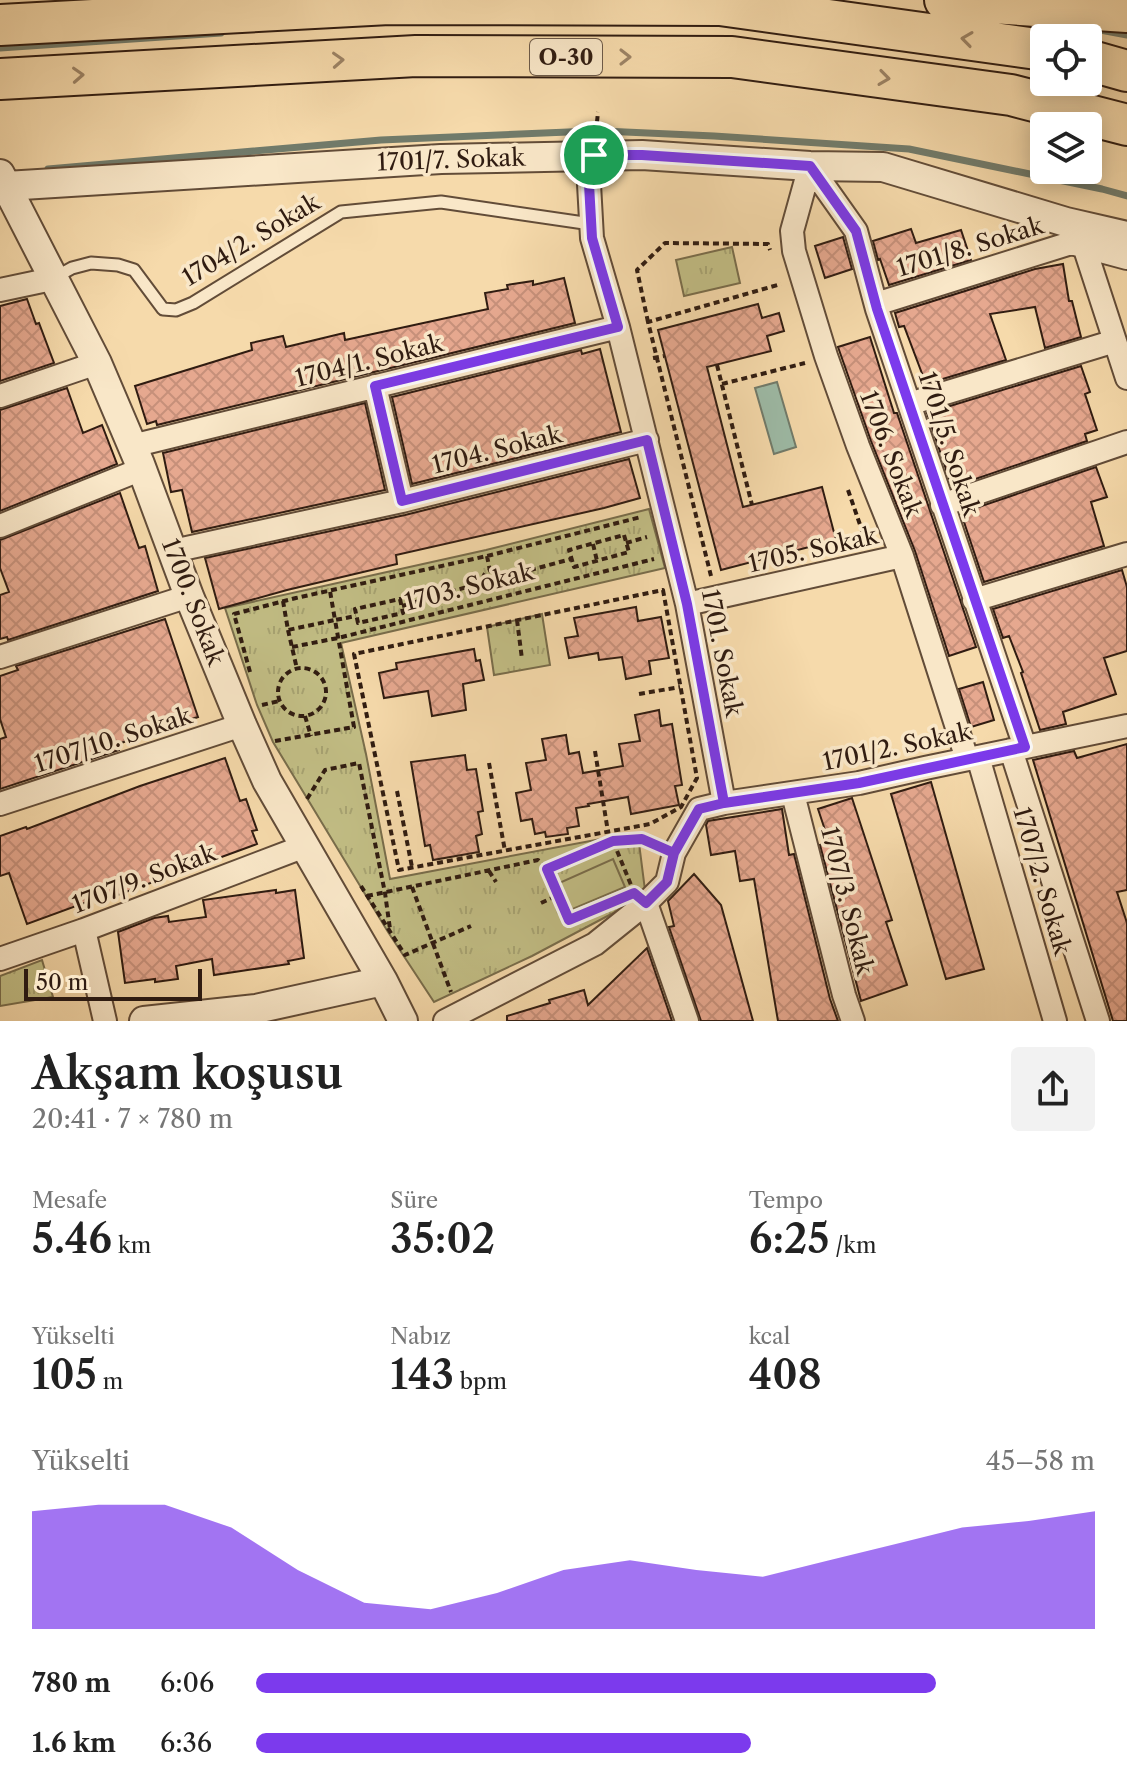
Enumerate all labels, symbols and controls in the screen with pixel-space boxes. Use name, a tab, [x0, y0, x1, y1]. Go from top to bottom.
map controls	[1030, 24, 1102, 184]
button: locate	[1030, 24, 1102, 96]
one-way arrow	[960, 31, 974, 48]
road number: O-30	[530, 39, 602, 75]
one-way arrow	[619, 48, 632, 66]
one-way arrow	[332, 52, 344, 69]
one-way arrow	[72, 66, 85, 83]
one-way arrow	[877, 69, 891, 86]
button: layers	[1030, 112, 1102, 184]
pin	[560, 121, 628, 189]
icon: arrive	[572, 133, 616, 177]
street label: 1701/7. Sokak	[376, 142, 527, 177]
street label: 1704/2. Sokak	[177, 187, 326, 292]
street label: 1701/8. Sokak	[893, 210, 1048, 283]
street label: 1704/1. Sokak	[292, 328, 447, 393]
street label: 1701/5. Sokak	[912, 368, 987, 521]
street label: 1706. Sokak	[854, 387, 929, 522]
street label: 1704. Sokak	[429, 419, 566, 480]
street label: 1705. Sokak	[745, 520, 881, 578]
street label: 1700. Sokak	[156, 534, 231, 670]
street label: 1703. Sokak	[401, 556, 538, 617]
street label: 1701. Sokak	[696, 587, 749, 720]
street label: 1707/10. Sokak	[31, 700, 196, 779]
street label: 1701/2. Sokak	[820, 716, 975, 776]
street label: 1707/2. Sokak	[1008, 804, 1078, 959]
street label: 1707/3. Sokak	[815, 824, 880, 979]
street label: 1707/9. Sokak	[68, 837, 221, 919]
scale bar	[24, 965, 202, 1001]
text: 50 m	[36, 969, 88, 996]
text: Akşam koşusu	[32, 1046, 343, 1100]
button: share	[1011, 1047, 1095, 1131]
text: 20:41 · 7 × 780 m	[32, 1103, 233, 1135]
text: Mesafe	[32, 1187, 107, 1214]
text: Süre	[390, 1187, 438, 1214]
text: Tempo	[749, 1187, 823, 1214]
text: 5.46	[32, 1214, 112, 1263]
text: 35:02	[390, 1214, 495, 1263]
text: 6:25	[749, 1214, 829, 1263]
text: km	[112, 1232, 151, 1259]
text: /km	[829, 1232, 876, 1259]
text: Yükselti	[32, 1323, 115, 1350]
text: Nabız	[390, 1323, 451, 1350]
text: kcal	[749, 1323, 790, 1350]
text: 105	[32, 1350, 97, 1399]
text: 143	[390, 1350, 454, 1399]
text: 408	[749, 1350, 822, 1399]
text: m	[97, 1368, 123, 1395]
text: bpm	[454, 1368, 507, 1395]
text: Yükselti	[32, 1445, 130, 1477]
text: 45–58 m	[986, 1445, 1095, 1477]
text: 780 m	[32, 1667, 111, 1699]
text: 6:06	[160, 1667, 214, 1699]
text: 1.6 km	[32, 1727, 116, 1759]
text: 6:36	[160, 1727, 212, 1759]

